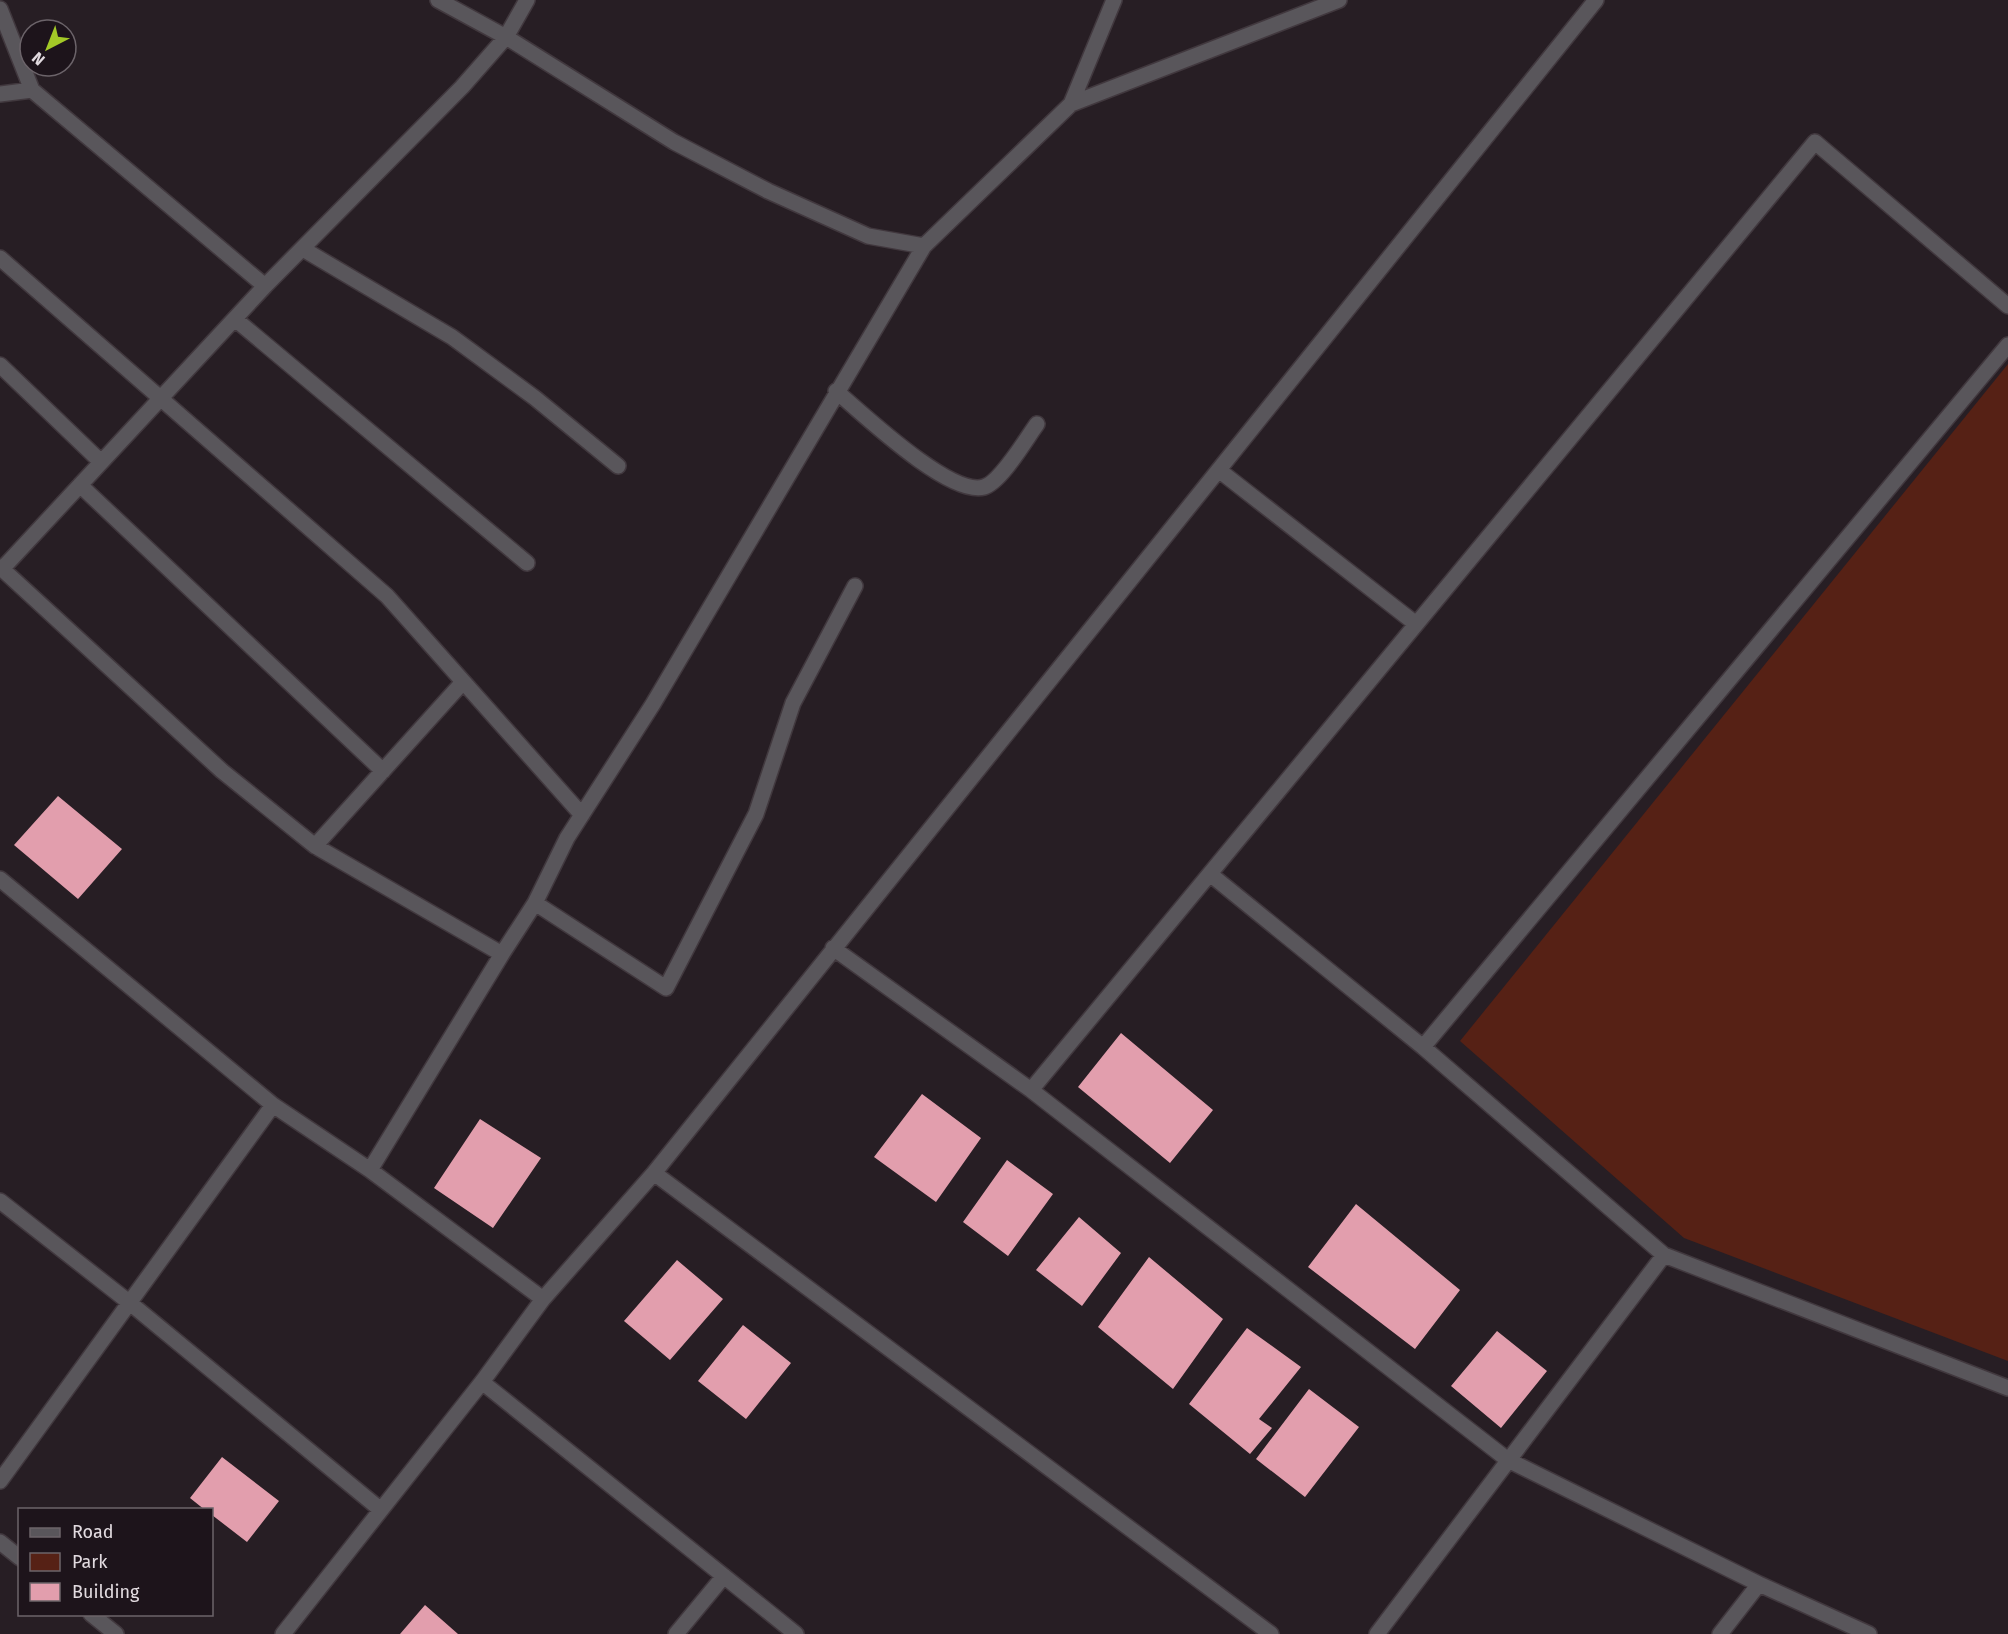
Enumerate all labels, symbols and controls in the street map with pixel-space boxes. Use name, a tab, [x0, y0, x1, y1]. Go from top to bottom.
north arrow	[18, 18, 78, 78]
text: N	[28, 48, 49, 69]
legend	[18, 1508, 213, 1616]
text: Road	[72, 1521, 114, 1543]
text: Park	[72, 1551, 108, 1573]
text: Building	[72, 1581, 140, 1603]

